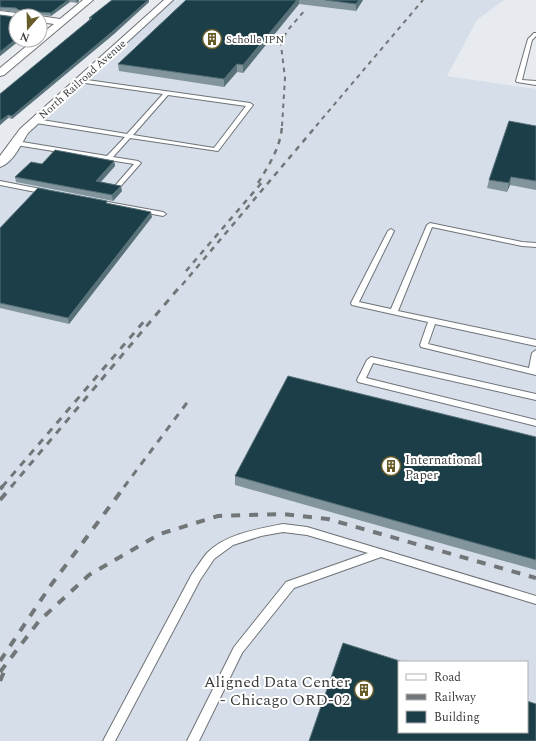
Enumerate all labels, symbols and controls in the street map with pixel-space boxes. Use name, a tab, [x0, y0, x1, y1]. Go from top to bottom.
north arrow	[8, 8, 48, 48]
text: N	[18, 27, 32, 46]
building icon: Scholle IPN	[201, 28, 223, 50]
place label: Scholle IPN	[226, 31, 285, 48]
street label: North Railroad Avenue	[35, 35, 130, 123]
place label: International Paper	[405, 450, 481, 485]
building icon: International Paper	[380, 455, 402, 477]
legend	[398, 661, 528, 733]
text: Road	[434, 668, 461, 687]
place label: Aligned Data Center - Chicago ORD-02	[204, 670, 350, 712]
building icon: Aligned Data Center - Chicago ORD-02	[353, 679, 375, 701]
text: Railway	[434, 688, 477, 707]
text: Building	[434, 708, 480, 727]

